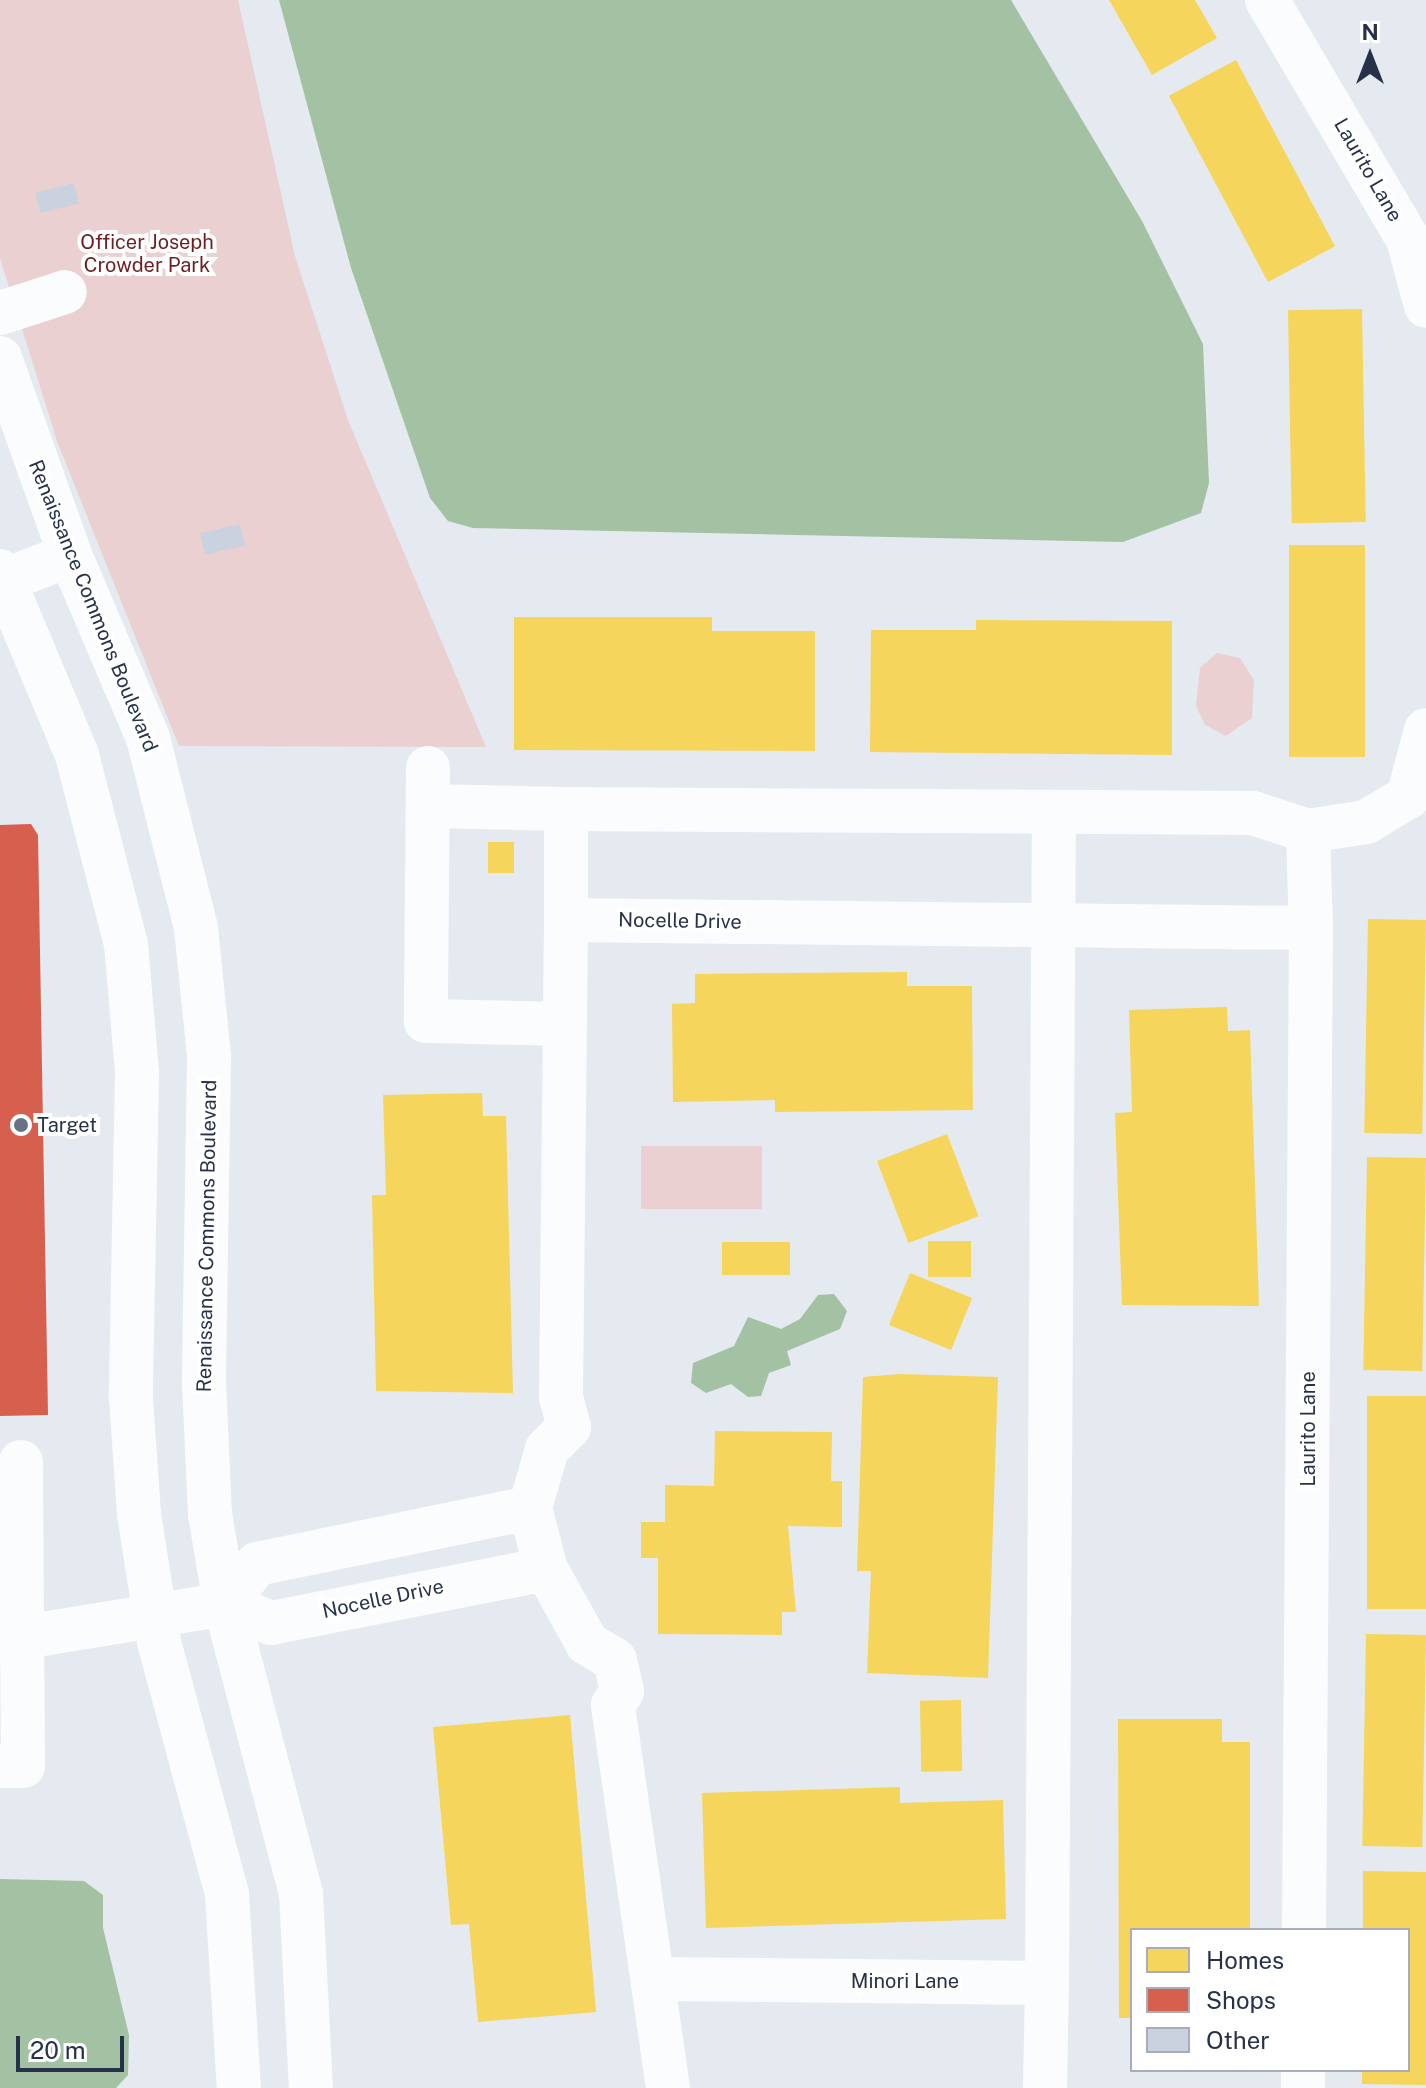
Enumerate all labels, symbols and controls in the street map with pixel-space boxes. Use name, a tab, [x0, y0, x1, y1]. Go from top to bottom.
north arrow	[1330, 16, 1410, 96]
text: N	[1361, 19, 1379, 45]
street label: Laurito Lane	[1329, 114, 1407, 226]
park label: Officer Joseph Crowder Park	[80, 230, 214, 277]
street label: Renaissance Commons Boulevard	[23, 456, 163, 756]
street label: Nocelle Drive	[618, 908, 742, 934]
street label: Renaissance Commons Boulevard	[192, 1079, 222, 1393]
place label: Target	[37, 1113, 97, 1137]
marker: Target	[12, 1116, 30, 1134]
street label: Laurito Lane	[1296, 1371, 1320, 1487]
street label: Nocelle Drive	[320, 1574, 446, 1624]
legend	[1130, 1928, 1410, 2072]
text: Homes	[1206, 1946, 1284, 1974]
street label: Minori Lane	[851, 1969, 959, 1993]
text: Shops	[1206, 1986, 1276, 2014]
scale bar	[20, 2020, 128, 2070]
text: Other	[1206, 2026, 1270, 2054]
text: 20 m	[30, 2036, 86, 2064]

